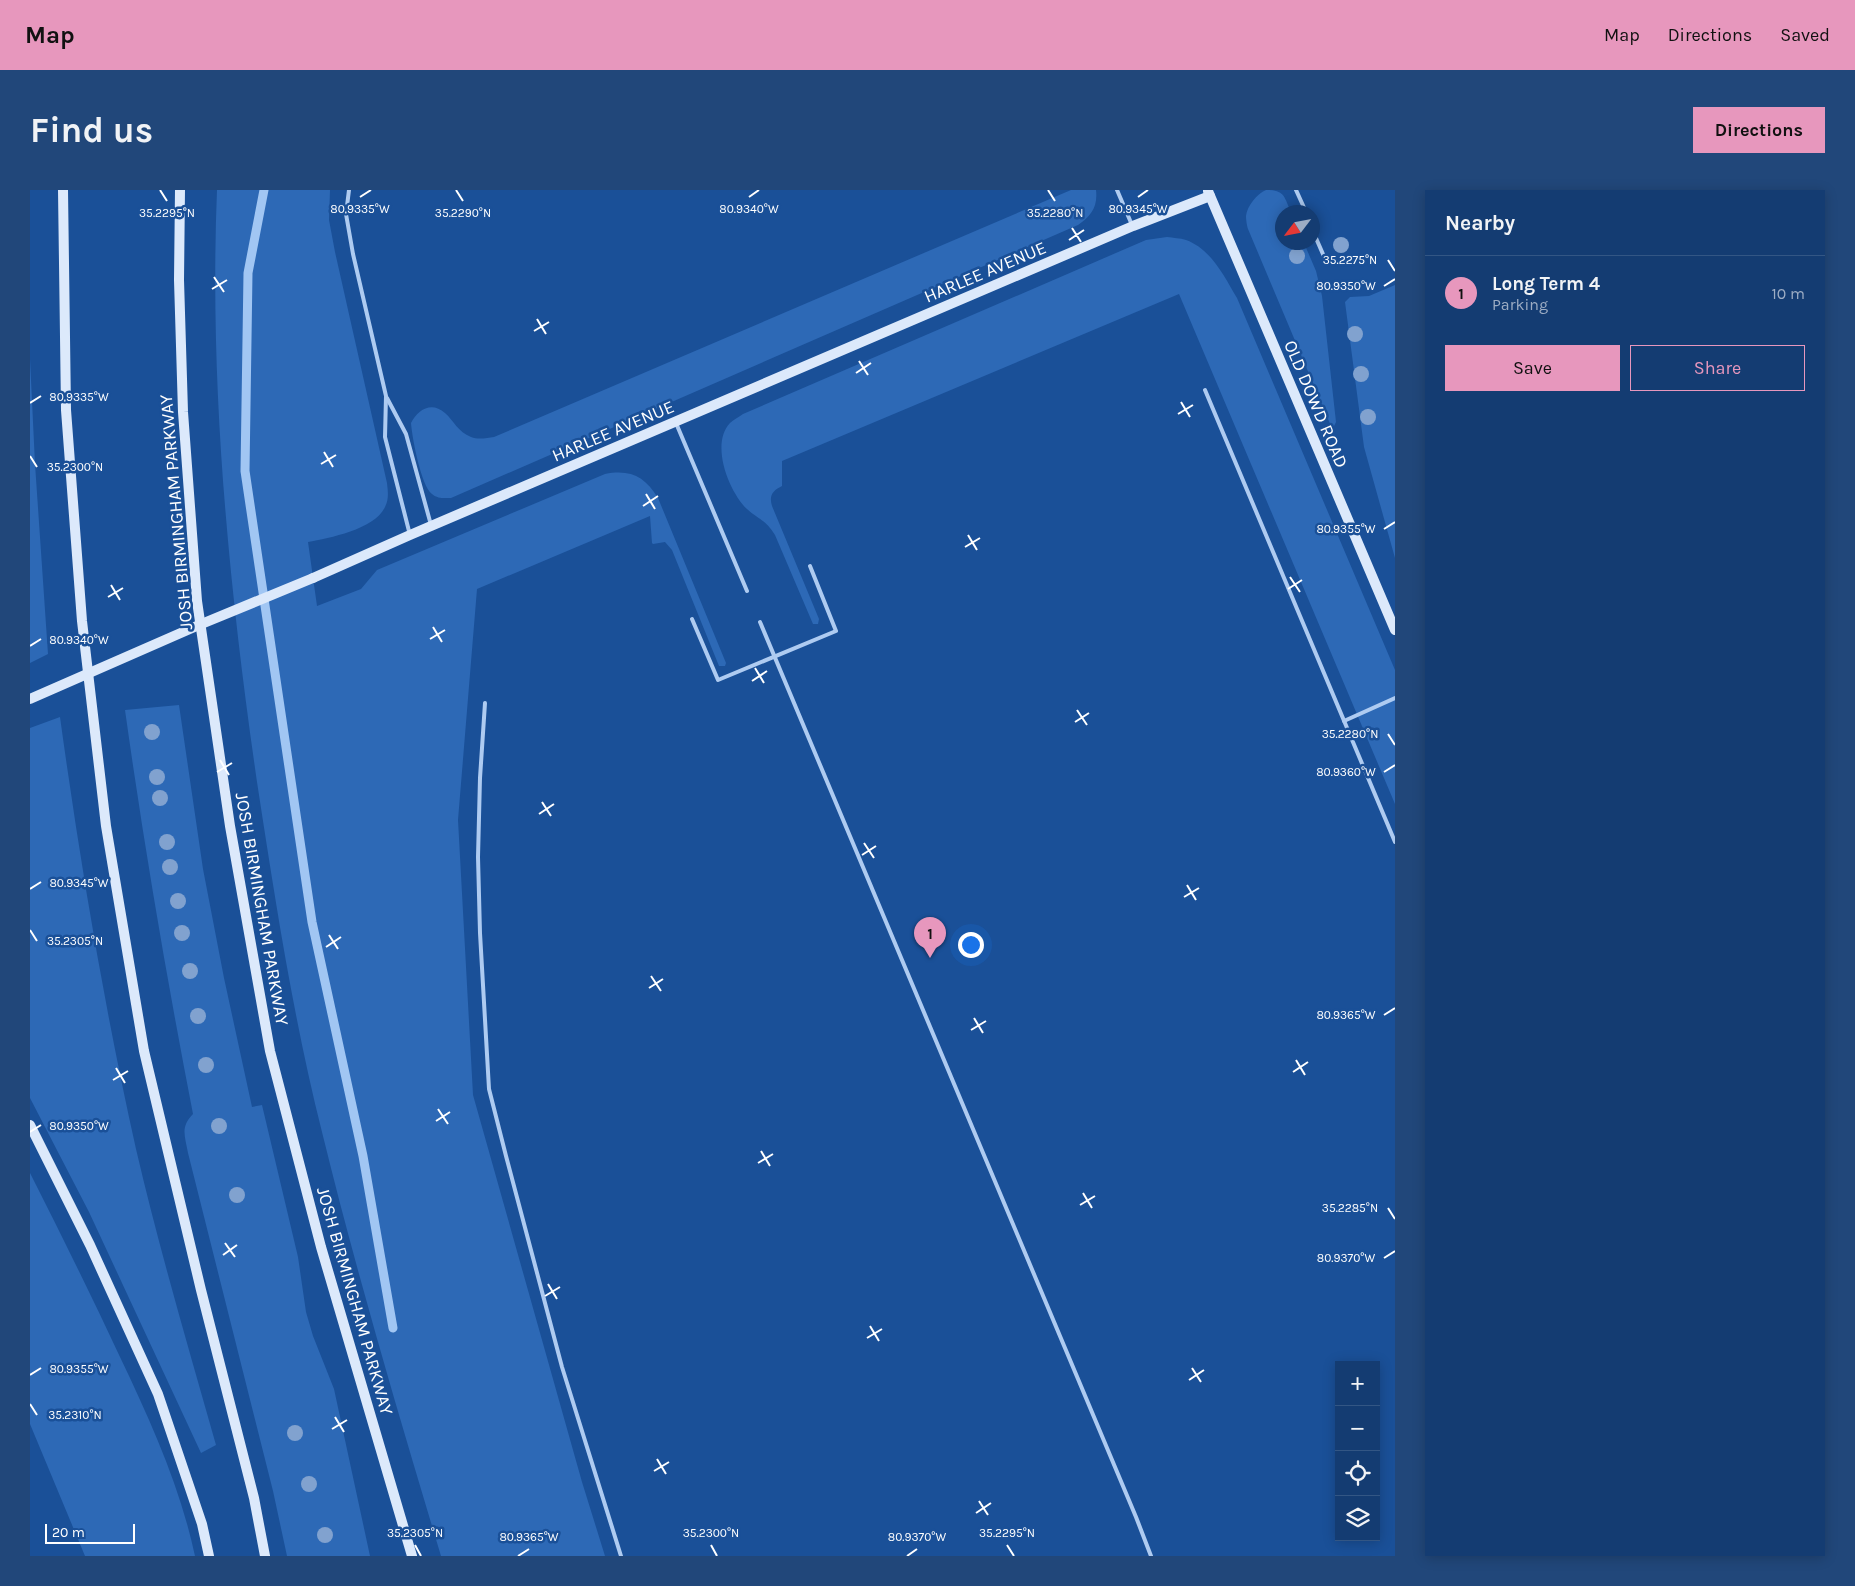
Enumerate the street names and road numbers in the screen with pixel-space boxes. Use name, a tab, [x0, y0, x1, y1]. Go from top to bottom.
street label: HARLEE AVENUE	[921, 236, 1049, 308]
street label: OLD DOWD ROAD	[1279, 337, 1353, 471]
street label: JOSH BIRMINGHAM PARKWAY	[155, 393, 197, 631]
street label: HARLEE AVENUE	[549, 395, 677, 467]
street label: JOSH BIRMINGHAM PARKWAY	[231, 791, 293, 1027]
street label: JOSH BIRMINGHAM PARKWAY	[312, 1184, 398, 1418]

